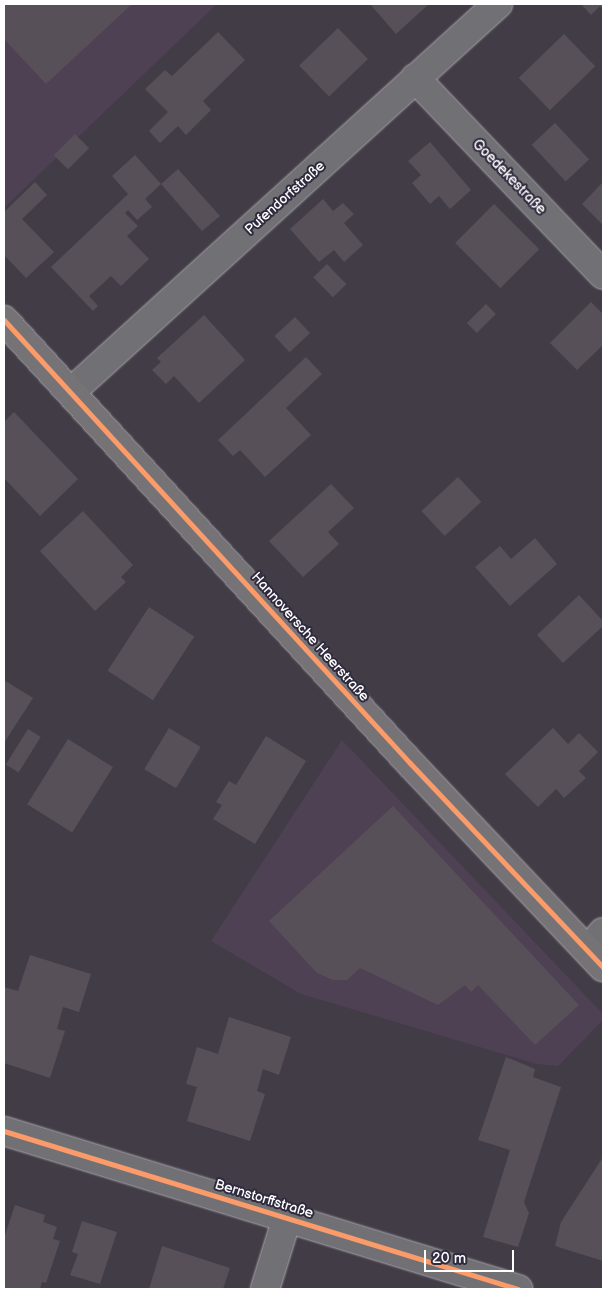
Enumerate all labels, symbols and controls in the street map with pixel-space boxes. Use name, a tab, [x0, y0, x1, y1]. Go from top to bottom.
street label: Goedekestraße	[469, 136, 549, 218]
street label: Pufendorfstraße	[242, 158, 328, 238]
street label: Hannoversche Heerstraße	[248, 569, 372, 705]
street label: Bernstorffstraße	[213, 1176, 315, 1222]
scale bar	[427, 1240, 517, 1272]
text: 20 m	[432, 1249, 466, 1268]

